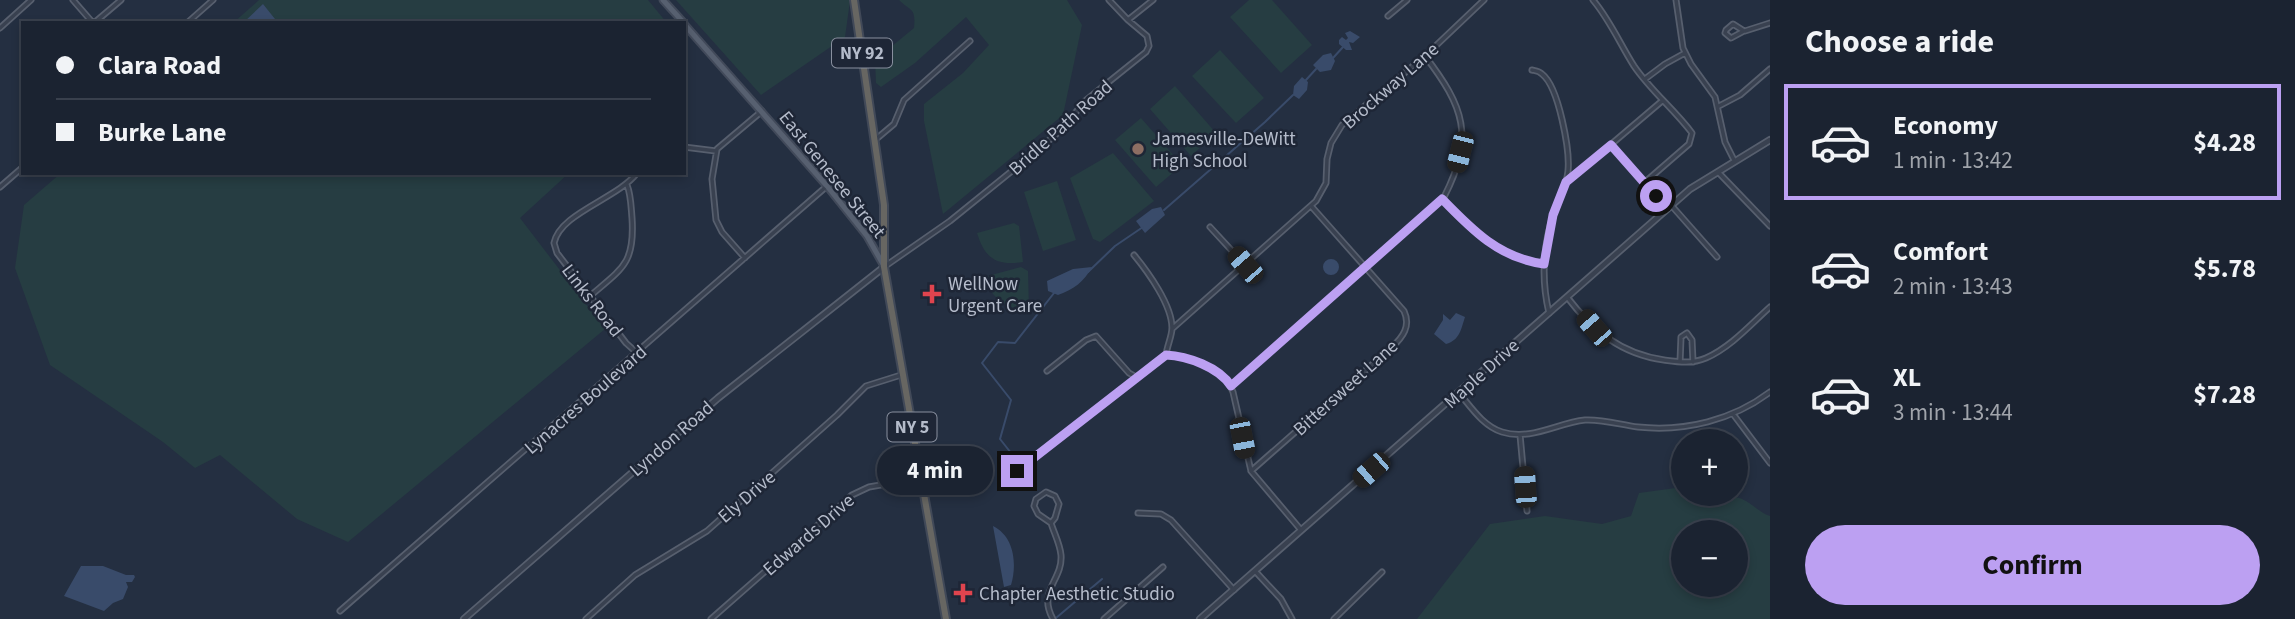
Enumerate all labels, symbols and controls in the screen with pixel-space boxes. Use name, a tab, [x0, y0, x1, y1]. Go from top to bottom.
text: Choose a ride	[1805, 19, 1994, 65]
street label: Brockway Lane	[1337, 36, 1445, 136]
road number: NY 92	[832, 38, 892, 68]
text: Clara Road	[98, 47, 221, 84]
street label: Bridle Path Road	[1003, 74, 1119, 182]
street label: East Genesee Street	[772, 106, 892, 245]
text: Economy	[1893, 107, 1998, 144]
icon: car	[1809, 111, 1872, 174]
text: Burke Lane	[98, 114, 227, 151]
text: $4.28	[2193, 124, 2256, 161]
place label: Jamesville-DeWitt High School	[1152, 126, 1296, 175]
car	[1445, 129, 1476, 175]
marker: Jamesville-DeWitt High School	[1130, 141, 1146, 157]
text: 1 min · 13:42	[1893, 144, 2013, 177]
route start	[1640, 180, 1672, 212]
text: Comfort	[1893, 233, 1988, 270]
icon: car	[1809, 237, 1872, 300]
car	[1224, 242, 1267, 288]
text: $5.78	[2193, 250, 2256, 287]
street label: Links Road	[555, 259, 629, 343]
text: 2 min · 13:43	[1893, 270, 2013, 303]
place label: WellNow Urgent Care	[948, 271, 1042, 320]
marker: WellNow Urgent Care	[922, 284, 942, 304]
car	[1573, 305, 1616, 351]
street label: Maple Drive	[1438, 333, 1526, 415]
street label: Bittersweet Lane	[1288, 334, 1404, 443]
street label: Lynacres Boulevard	[519, 339, 653, 461]
text: XL	[1893, 359, 1921, 396]
icon: car	[1809, 363, 1872, 426]
text: $7.28	[2193, 376, 2256, 413]
street label: Lyndon Road	[624, 395, 720, 483]
text: 3 min · 13:44	[1893, 396, 2013, 429]
road number: NY 5	[888, 412, 936, 442]
car	[1228, 415, 1257, 461]
map controls	[1671, 429, 1748, 597]
button: +	[1671, 429, 1748, 506]
callout: 4 min	[877, 447, 992, 496]
car	[1349, 448, 1394, 492]
text: 4 min	[907, 454, 963, 487]
route end	[1001, 455, 1033, 487]
street label: Ely Drive	[712, 464, 782, 530]
car	[1514, 465, 1537, 509]
street label: Edwards Drive	[757, 488, 861, 582]
button: −	[1671, 520, 1748, 597]
button: Confirm	[1805, 525, 2260, 605]
place label: Chapter Aesthetic Studio	[979, 581, 1175, 608]
marker: Chapter Aesthetic Studio	[953, 583, 973, 603]

